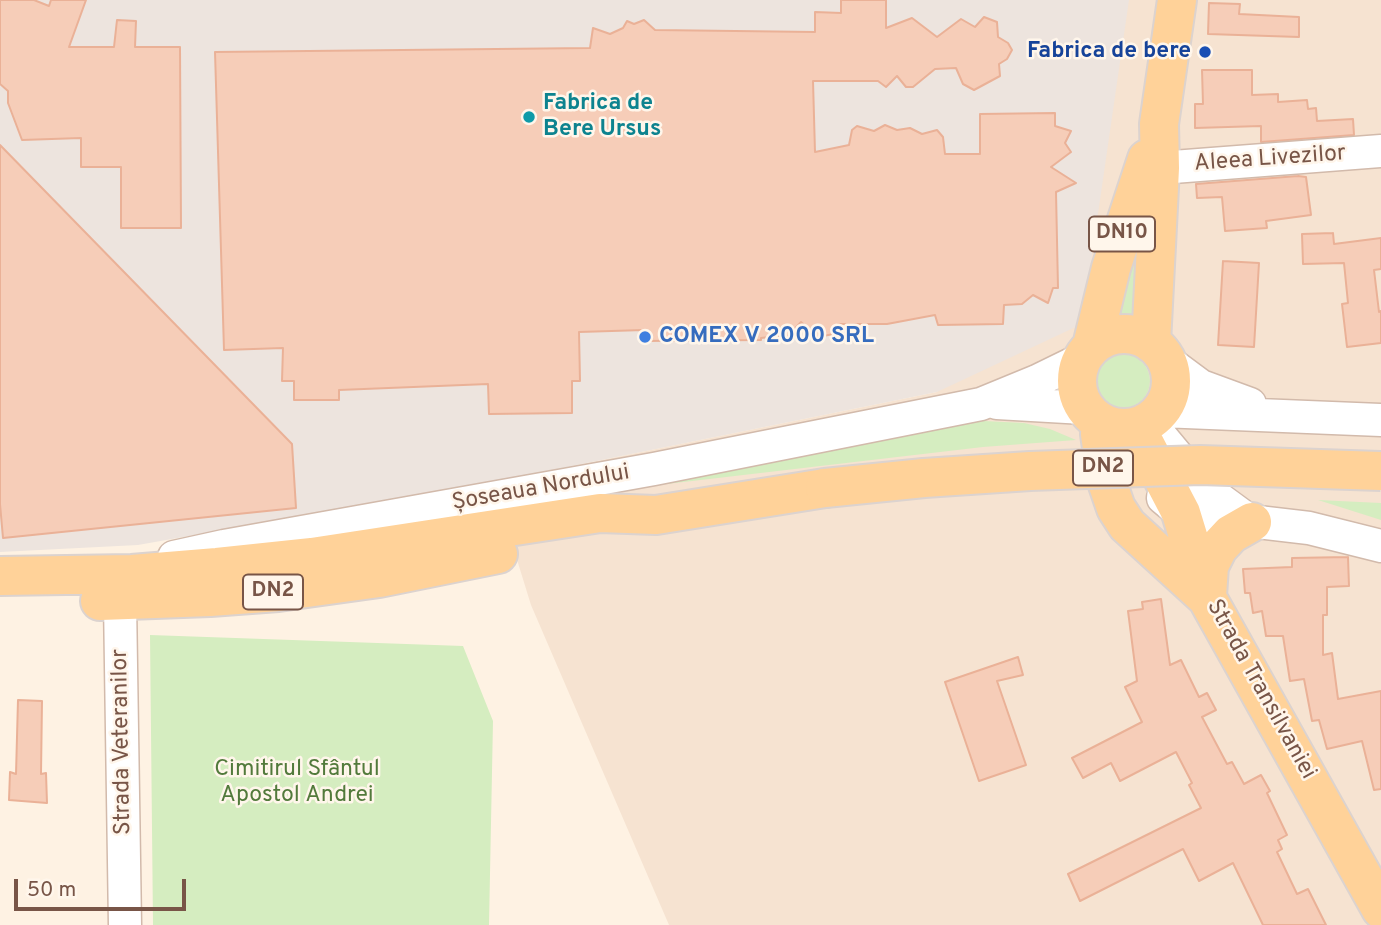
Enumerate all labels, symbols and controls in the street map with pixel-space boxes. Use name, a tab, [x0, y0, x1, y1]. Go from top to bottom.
place label: Fabrica de bere	[1027, 38, 1191, 66]
marker: Fabrica de bere	[1197, 44, 1213, 60]
place label: Fabrica de Bere Ursus	[543, 90, 661, 144]
marker: Fabrica de Bere Ursus	[521, 109, 537, 125]
street label: Aleea Livezilor	[1193, 141, 1347, 179]
road number: DN10	[1089, 216, 1155, 252]
place label: COMEX V 2000 SRL	[659, 323, 874, 351]
marker: COMEX V 2000 SRL	[637, 329, 653, 345]
road number: DN2	[1073, 450, 1133, 486]
street label: Șoseaua Nordului	[450, 460, 632, 518]
road number: DN2	[243, 574, 303, 610]
street label: Strada Transilvaniei	[1199, 595, 1321, 785]
street label: Strada Veteranilor	[108, 649, 138, 835]
park label: Cimitirul Sfântul Apostol Andrei	[214, 756, 380, 810]
scale bar	[18, 866, 189, 910]
text: 50 m	[27, 877, 76, 904]

